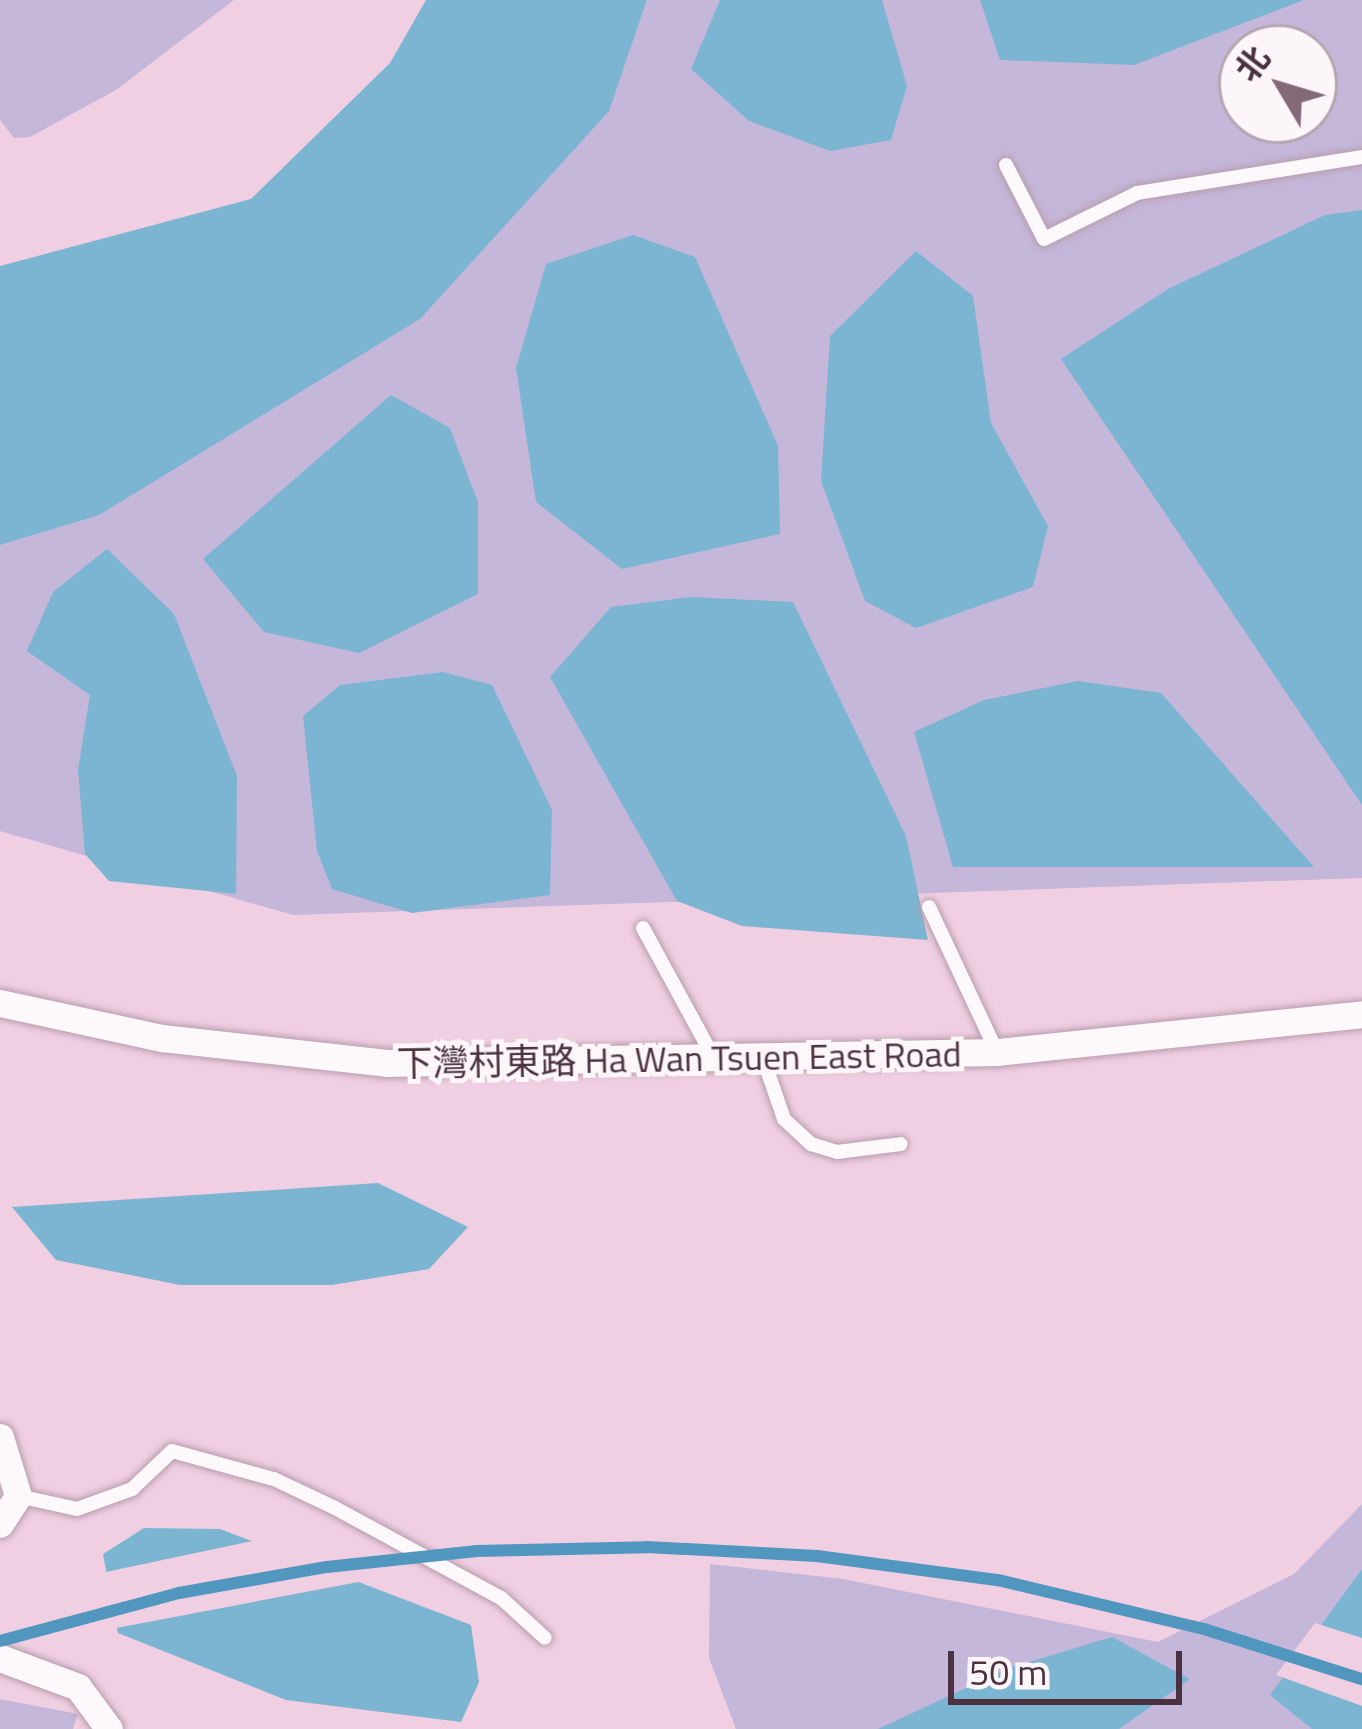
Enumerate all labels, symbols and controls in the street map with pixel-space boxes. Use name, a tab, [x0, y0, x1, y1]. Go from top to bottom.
north arrow	[1218, 24, 1338, 144]
text: 北	[1222, 35, 1282, 92]
street label: 下灣村東路 Ha Wan Tsuen East Road	[396, 1031, 962, 1085]
scale bar	[954, 1627, 1188, 1701]
text: 50 m	[969, 1644, 1047, 1699]

